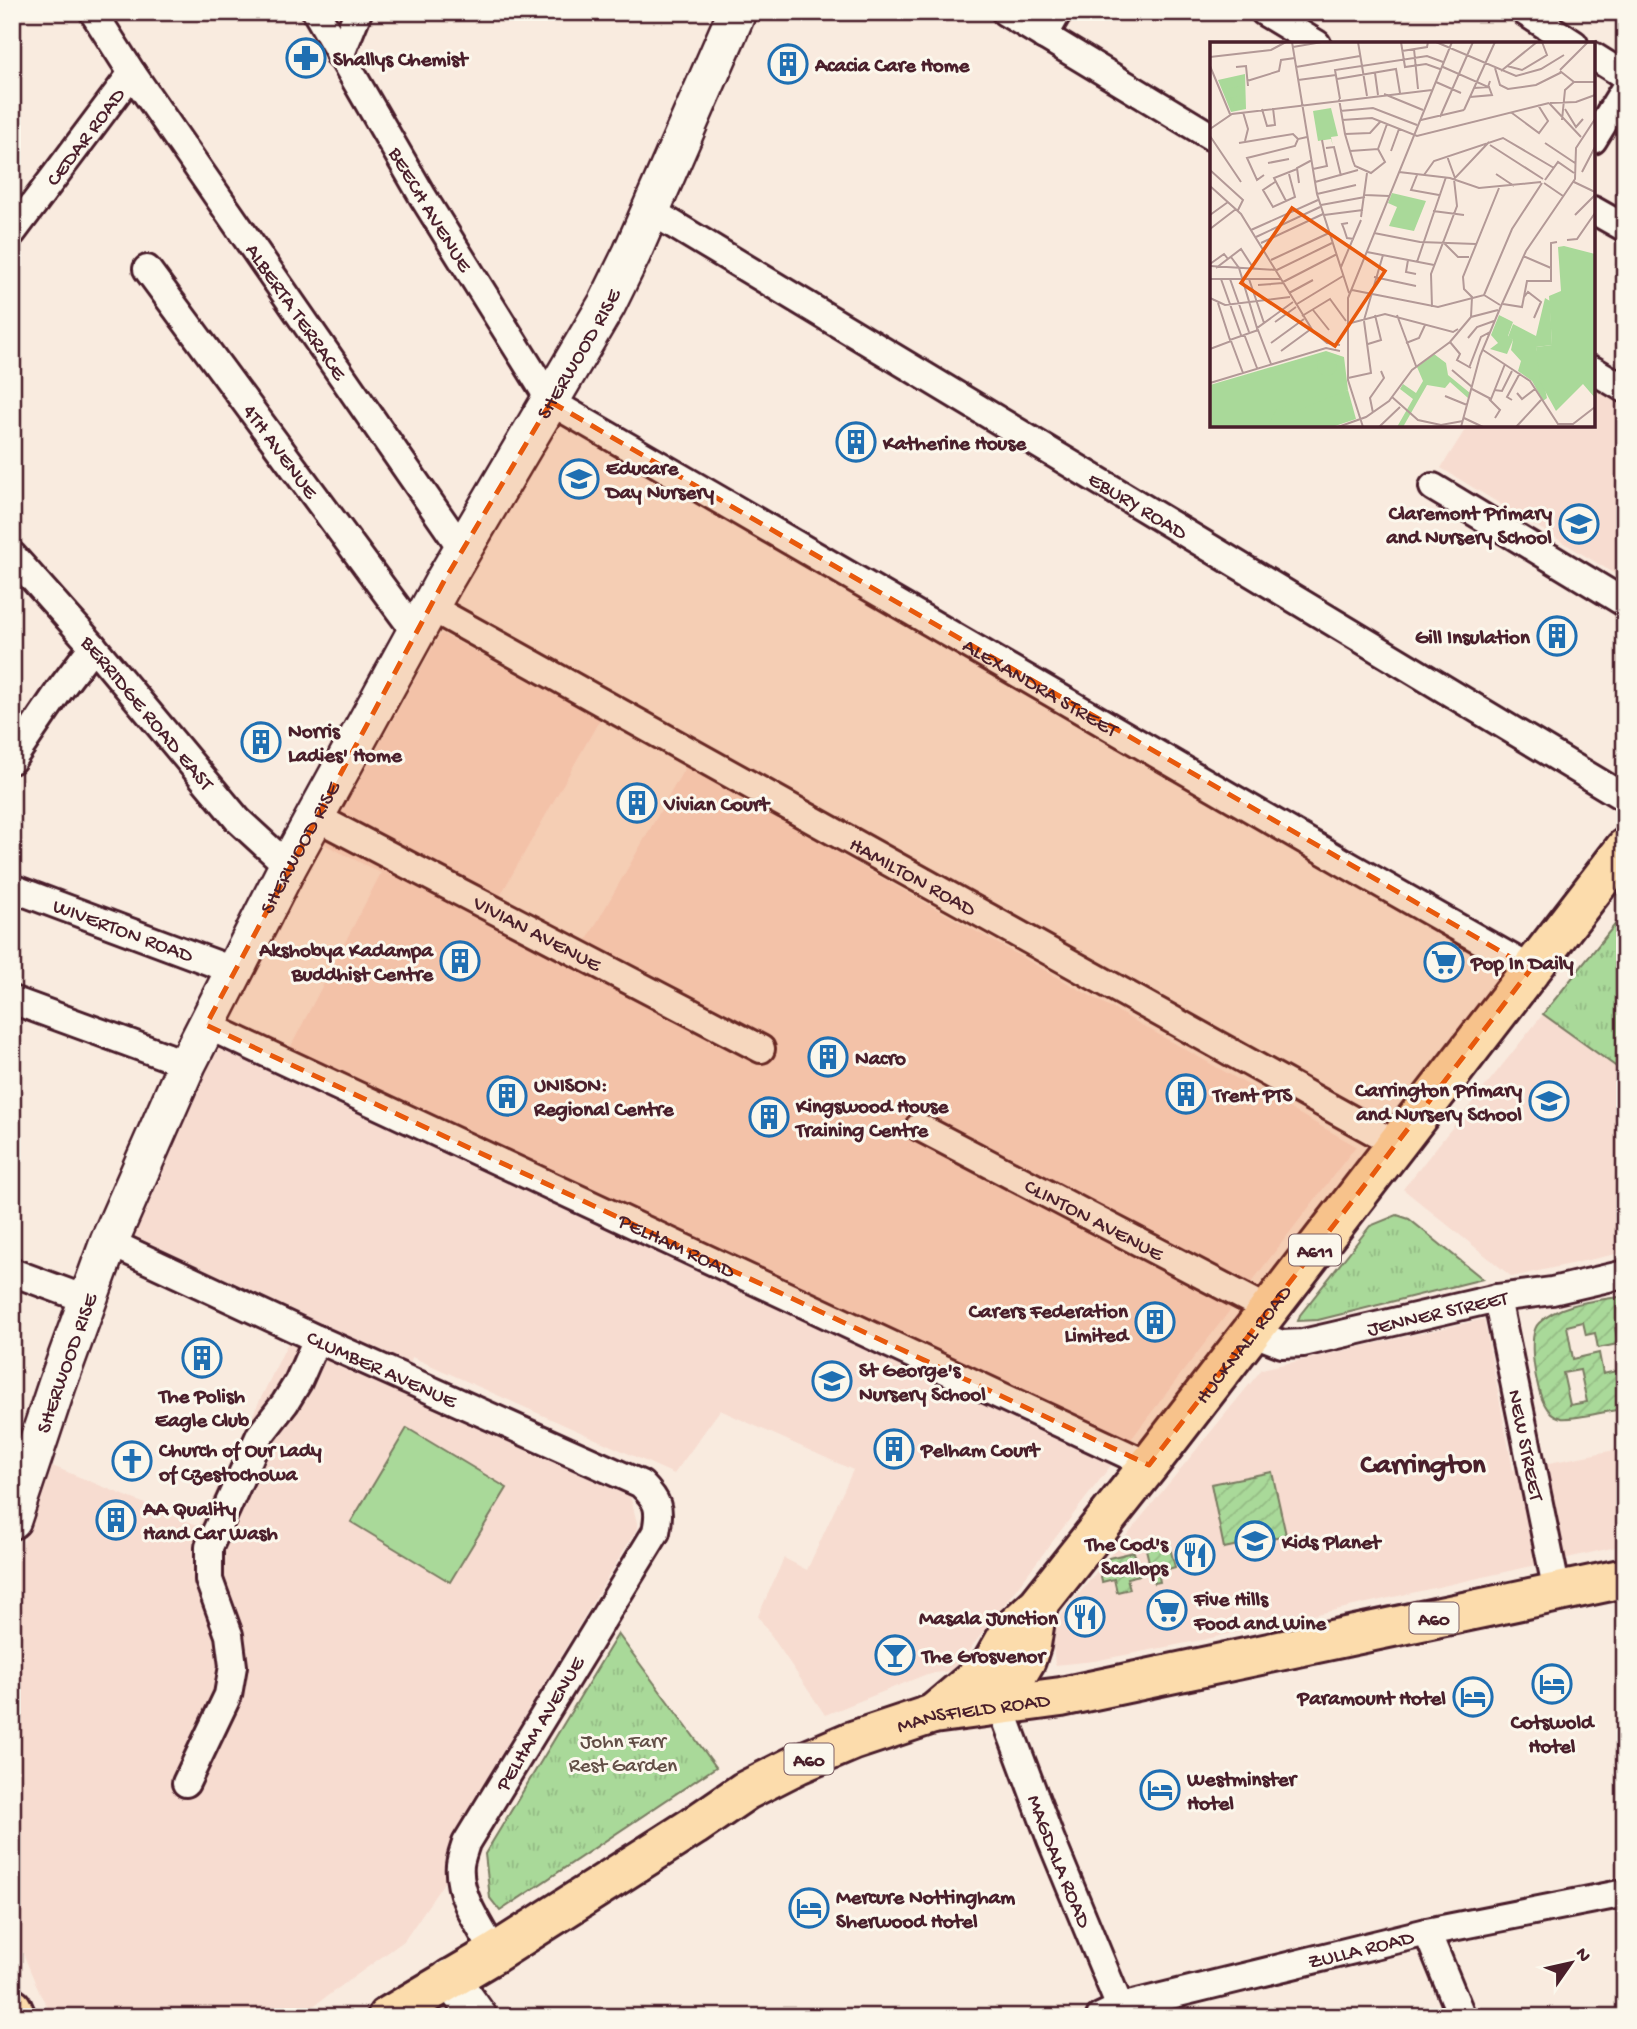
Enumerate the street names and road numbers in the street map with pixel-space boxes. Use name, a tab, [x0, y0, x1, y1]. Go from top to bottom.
street label: CEDAR ROAD	[42, 84, 132, 192]
street label: BEECH AVENUE	[380, 143, 476, 278]
street label: ALBERTA TERRACE	[238, 240, 351, 387]
street label: SHERWOOD RISE	[533, 285, 629, 425]
street label: 4TH AVENUE	[235, 401, 322, 506]
street label: EBURY ROAD	[1082, 468, 1191, 547]
street label: BERRIDGE ROAD EAST	[73, 631, 218, 798]
street label: ALEXANDRA STREET	[957, 635, 1122, 745]
street label: SHERWOOD RISE	[257, 777, 348, 919]
street label: HAMILTON ROAD	[844, 834, 980, 924]
street label: VIVIAN AVENUE	[467, 892, 605, 980]
street label: WIVERTON ROAD	[49, 895, 196, 970]
street label: CLINTON AVENUE	[1019, 1175, 1167, 1269]
street label: PELHAM ROAD	[612, 1210, 738, 1286]
road number: A611	[1289, 1234, 1341, 1266]
street label: HUCKNALL ROAD	[1192, 1281, 1299, 1410]
street label: JENNER STREET	[1365, 1288, 1510, 1344]
street label: SHERWOOD RISE	[33, 1290, 105, 1437]
street label: CLUMBER AVENUE	[302, 1327, 461, 1416]
street label: NEW STREET	[1500, 1388, 1547, 1504]
road number: A60	[1410, 1602, 1458, 1634]
street label: PELHAM AVENUE	[492, 1652, 592, 1797]
street label: MANSFIELD ROAD	[894, 1690, 1052, 1741]
road number: A60	[784, 1744, 834, 1774]
street label: MAGDALA ROAD	[1019, 1792, 1095, 1933]
street label: ZULLA ROAD	[1306, 1927, 1417, 1977]

